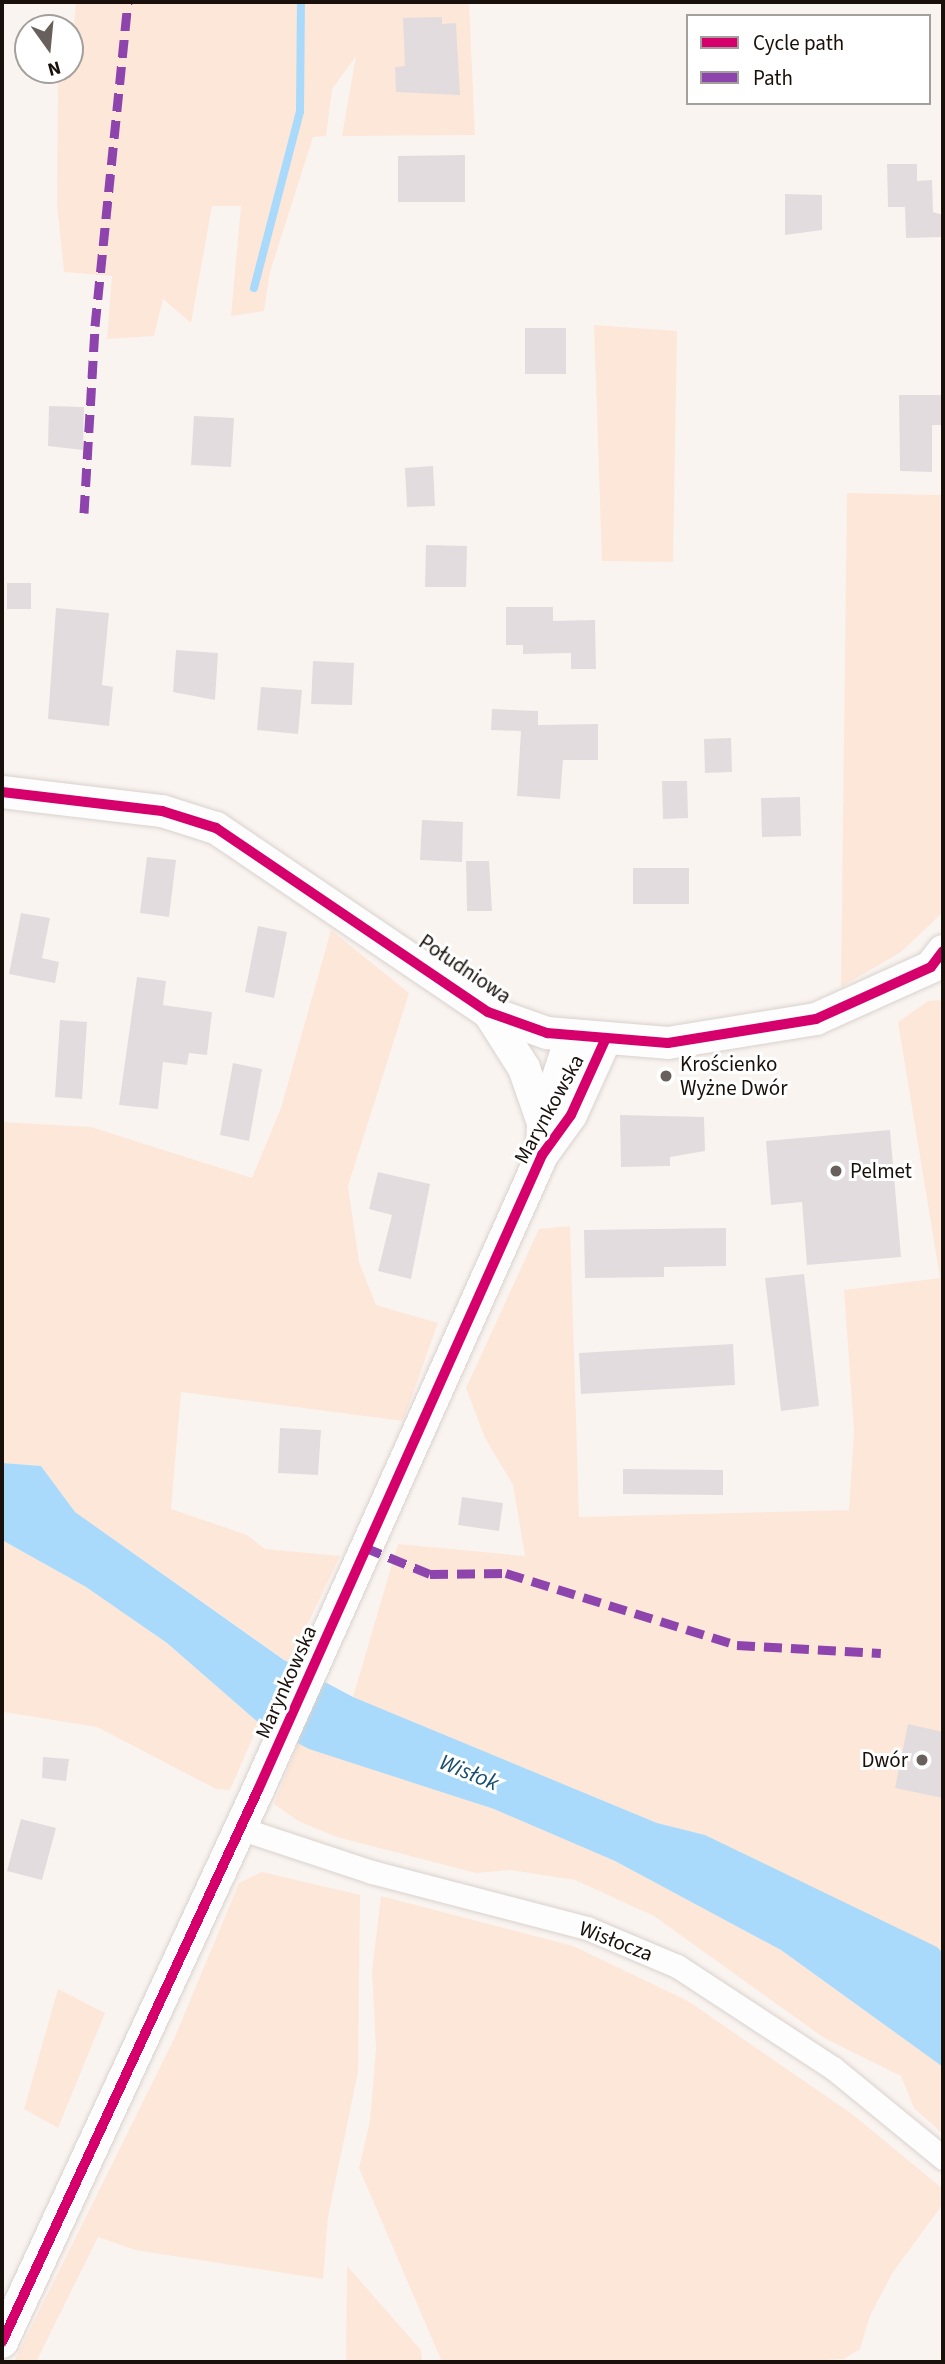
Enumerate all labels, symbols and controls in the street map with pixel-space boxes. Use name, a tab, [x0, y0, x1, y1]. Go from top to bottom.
north arrow	[14, 14, 84, 84]
legend	[686, 14, 931, 105]
text: Cycle path	[753, 28, 844, 58]
text: N	[44, 53, 64, 83]
text: Path	[753, 63, 793, 93]
street label: Południowa	[414, 929, 516, 1009]
street label: Marynkowska	[509, 1050, 589, 1168]
place label: Krościenko Wyżne Dwór	[680, 1051, 787, 1101]
marker: Krościenko Wyżne Dwór	[658, 1068, 674, 1084]
place label: Pelmet	[850, 1158, 912, 1184]
marker: Pelmet	[828, 1163, 844, 1179]
street label: Marynkowska	[250, 1622, 322, 1742]
place label: Dwór	[861, 1747, 908, 1773]
water label: Wisłok	[435, 1749, 503, 1797]
marker: Dwór	[914, 1752, 930, 1768]
street label: Wisłocza	[576, 1915, 656, 1967]

